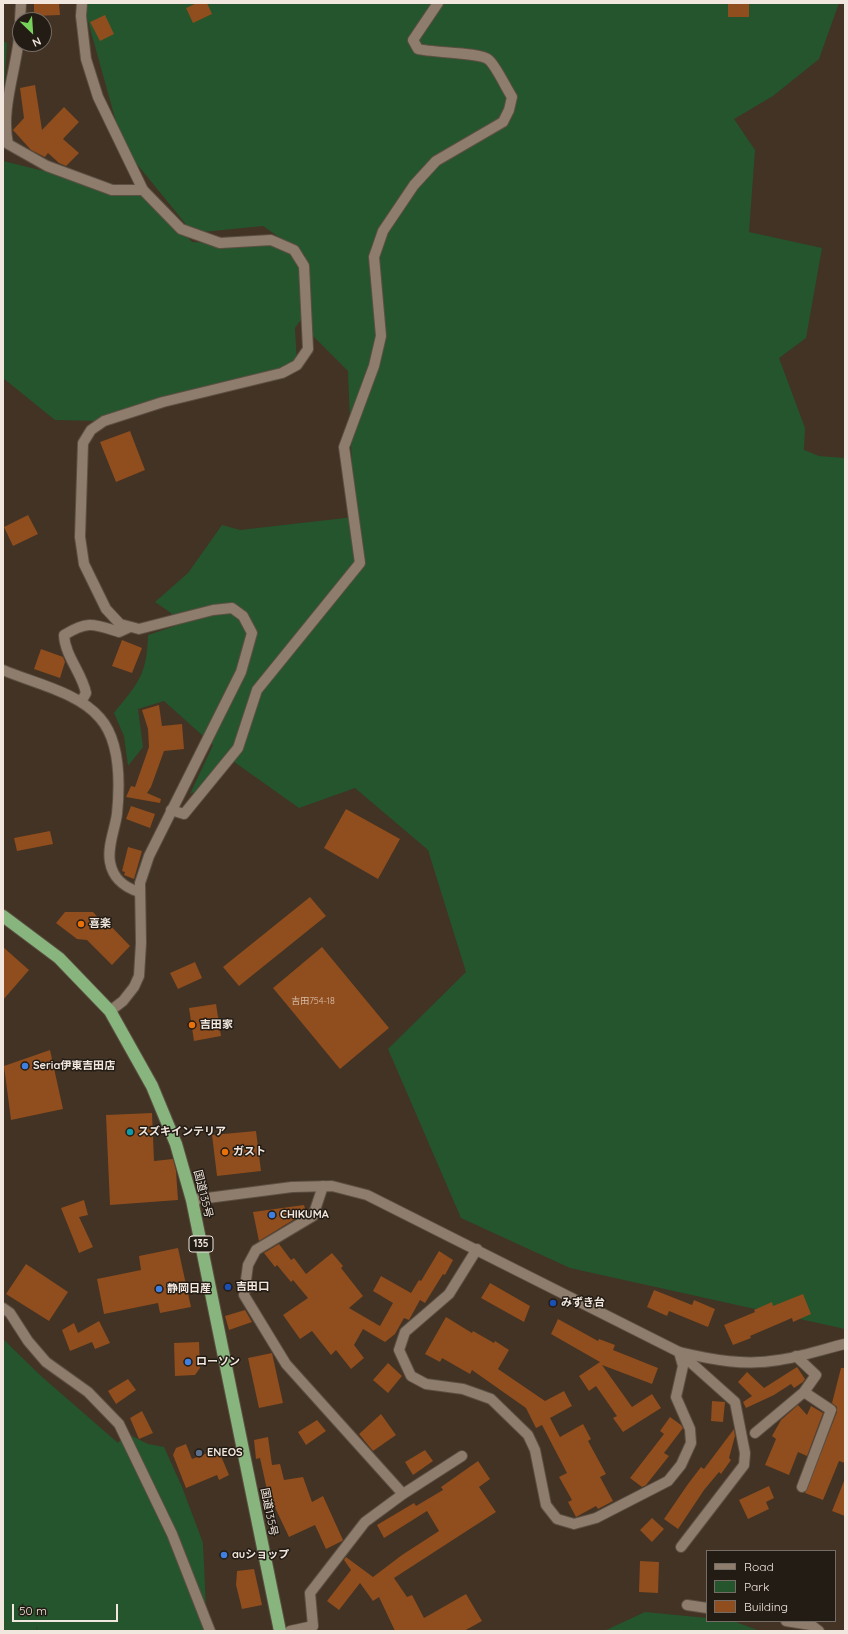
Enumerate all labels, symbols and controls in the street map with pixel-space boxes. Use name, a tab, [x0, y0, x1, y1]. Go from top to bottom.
north arrow	[12, 12, 52, 52]
text: N	[30, 34, 43, 50]
place label: 喜楽	[89, 917, 111, 931]
marker: 喜楽	[76, 919, 86, 929]
house number: 吉田754-18	[291, 996, 335, 1006]
place label: 吉田家	[200, 1018, 233, 1032]
marker: 吉田家	[187, 1020, 197, 1030]
place label: Seria伊東吉田店	[33, 1059, 115, 1073]
marker: Seria伊東吉田店	[20, 1061, 30, 1071]
place label: スズキインテリア	[138, 1125, 226, 1139]
marker: スズキインテリア	[125, 1127, 135, 1137]
place label: ガスト	[233, 1145, 266, 1159]
marker: ガスト	[220, 1147, 230, 1157]
street label: 国道135号	[191, 1169, 215, 1219]
place label: CHIKUMA	[280, 1208, 329, 1222]
marker: CHIKUMA	[267, 1210, 277, 1220]
road number: 135	[189, 1236, 213, 1252]
place label: 吉田口	[236, 1280, 269, 1294]
place label: 静岡日産	[167, 1282, 211, 1296]
marker: 吉田口	[223, 1282, 233, 1292]
marker: 静岡日産	[154, 1284, 164, 1294]
place label: みずき台	[561, 1296, 605, 1310]
marker: みずき台	[548, 1298, 558, 1308]
place label: ローソン	[196, 1355, 240, 1369]
marker: ローソン	[183, 1357, 193, 1367]
place label: ENEOS	[207, 1446, 243, 1460]
marker: ENEOS	[194, 1448, 204, 1458]
street label: 国道135号	[258, 1487, 280, 1537]
place label: auショップ	[232, 1548, 289, 1562]
marker: auショップ	[219, 1550, 229, 1560]
legend	[706, 1550, 836, 1622]
text: Road	[744, 1559, 774, 1574]
text: Park	[744, 1579, 769, 1594]
scale bar	[14, 1596, 120, 1622]
text: Building	[744, 1599, 788, 1614]
text: 50 m	[19, 1603, 47, 1618]

